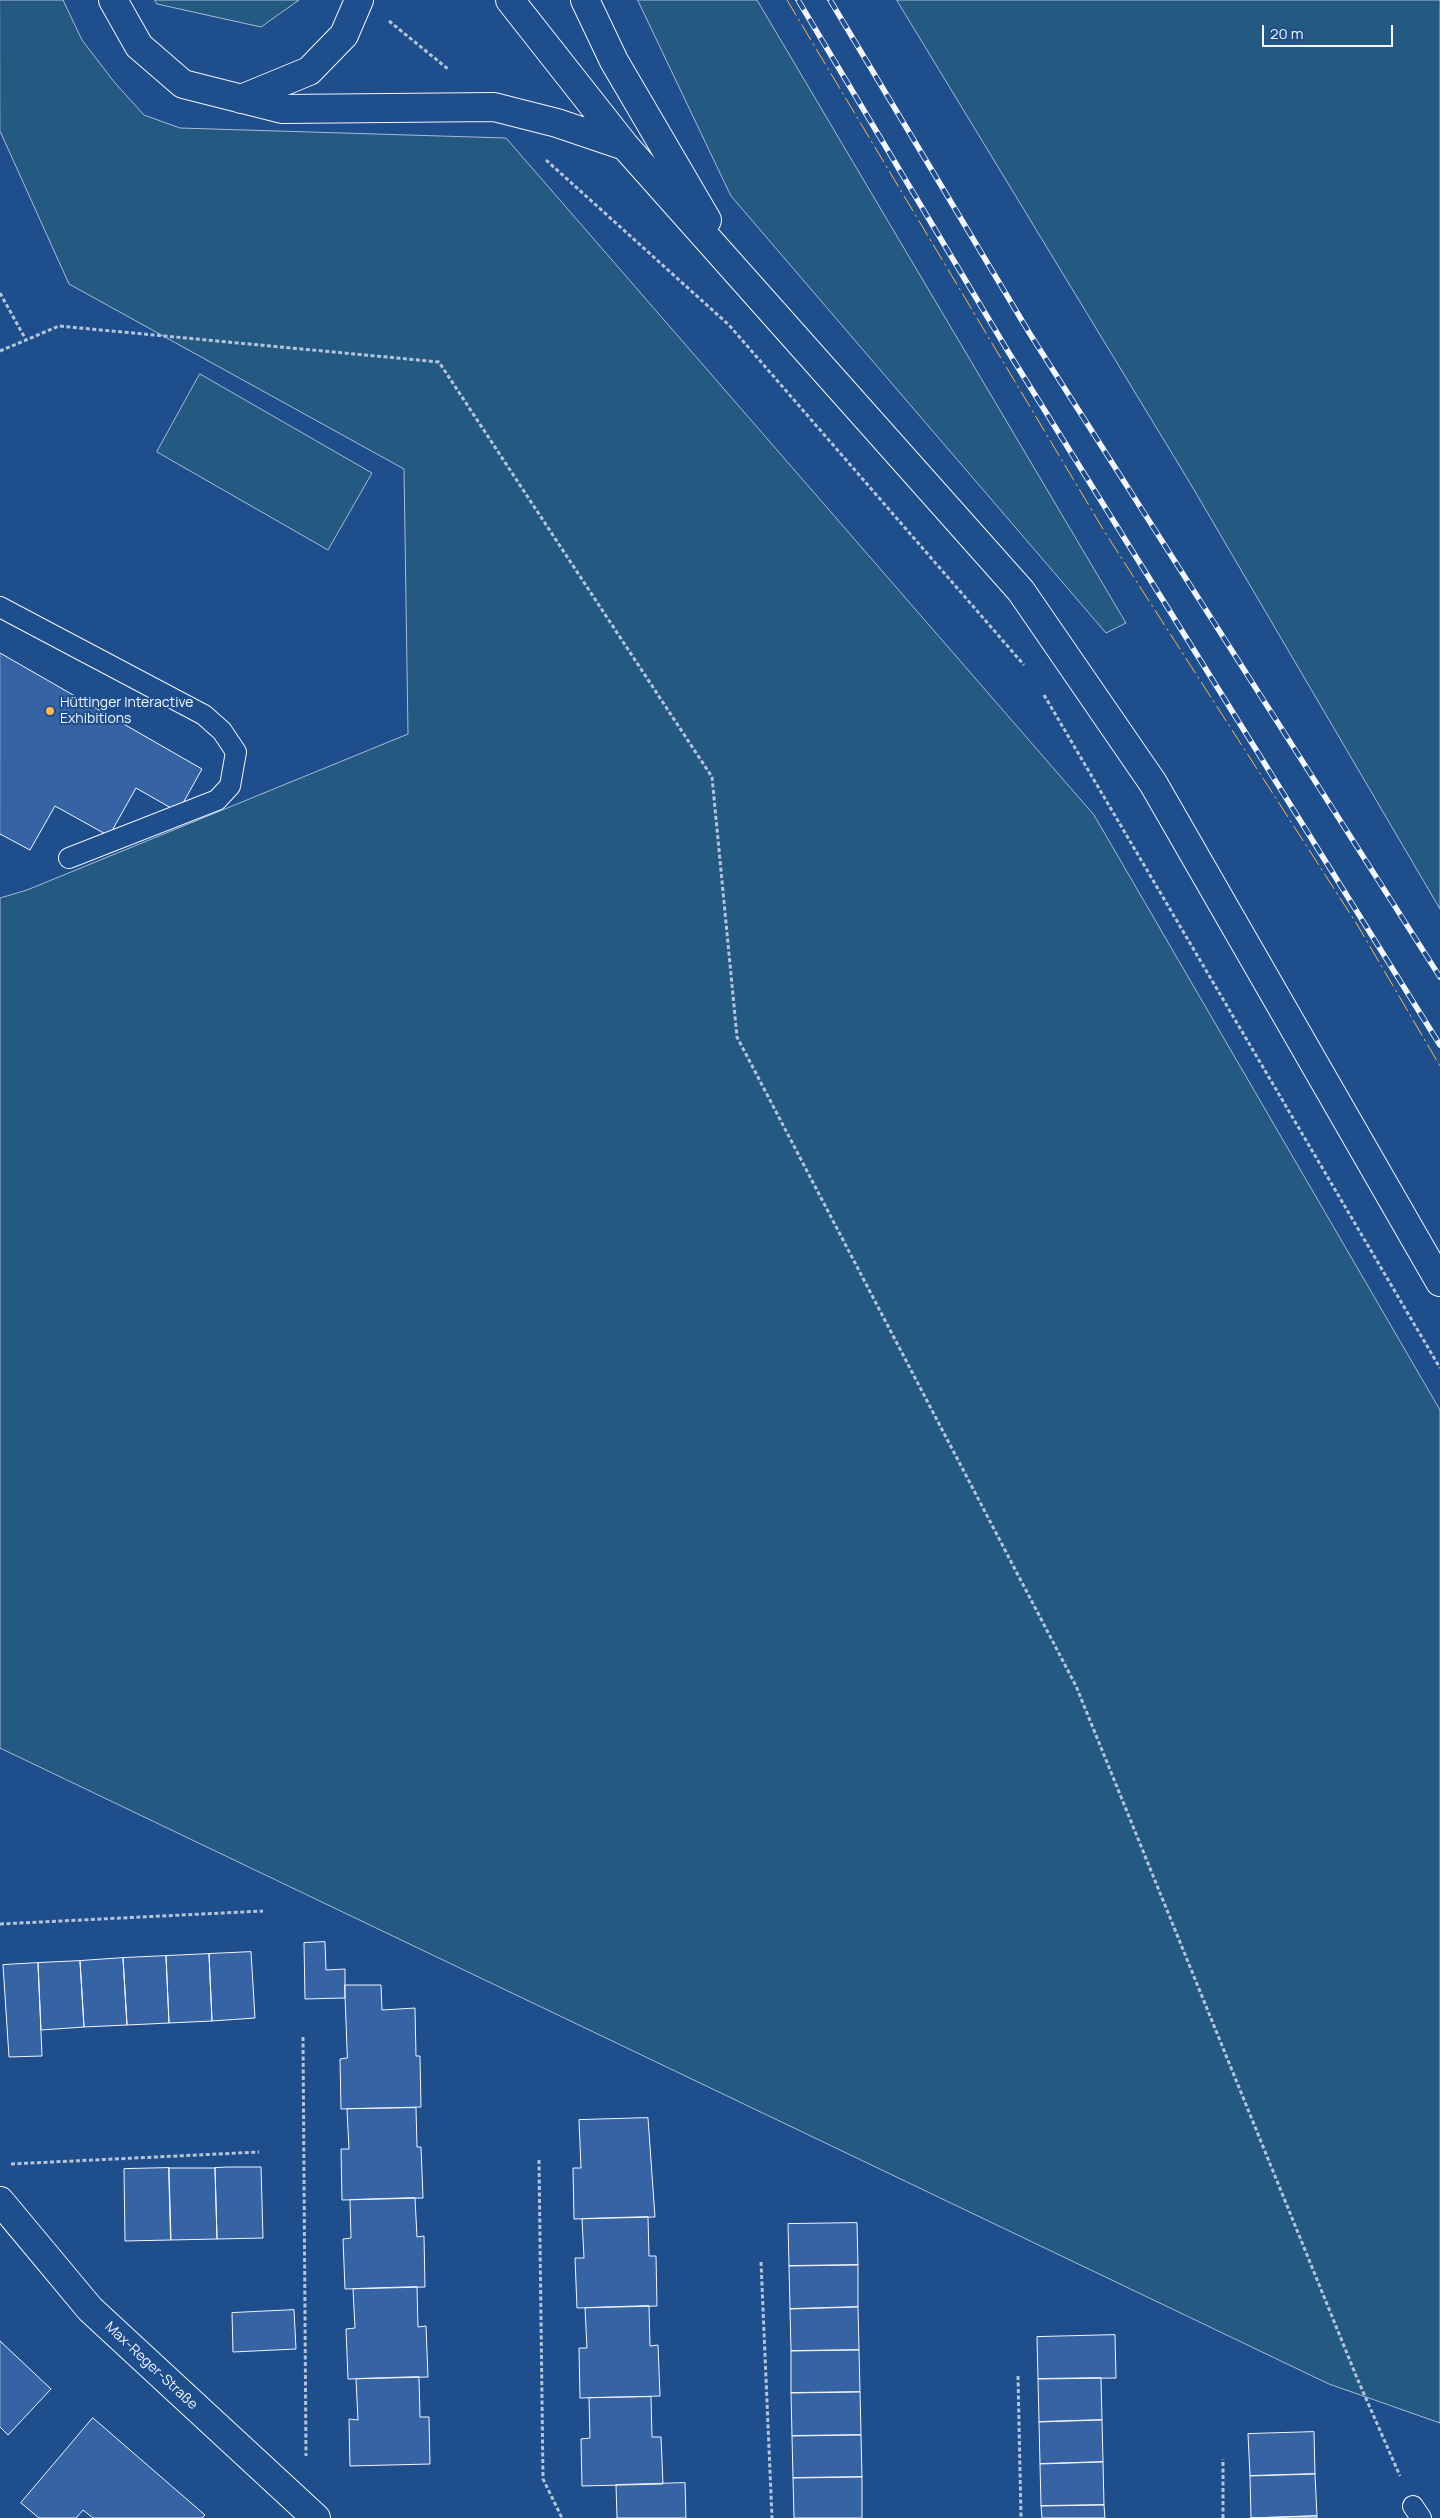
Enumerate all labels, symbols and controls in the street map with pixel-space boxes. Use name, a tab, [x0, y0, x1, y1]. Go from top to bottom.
scale bar	[1265, 15, 1396, 47]
text: 20 m	[1270, 23, 1303, 44]
place label: Hüttinger Interactive Exhibitions	[60, 695, 193, 728]
marker: Hüttinger Interactive Exhibitions	[44, 705, 56, 717]
street label: Max-Reger-Straße	[101, 2319, 201, 2413]

